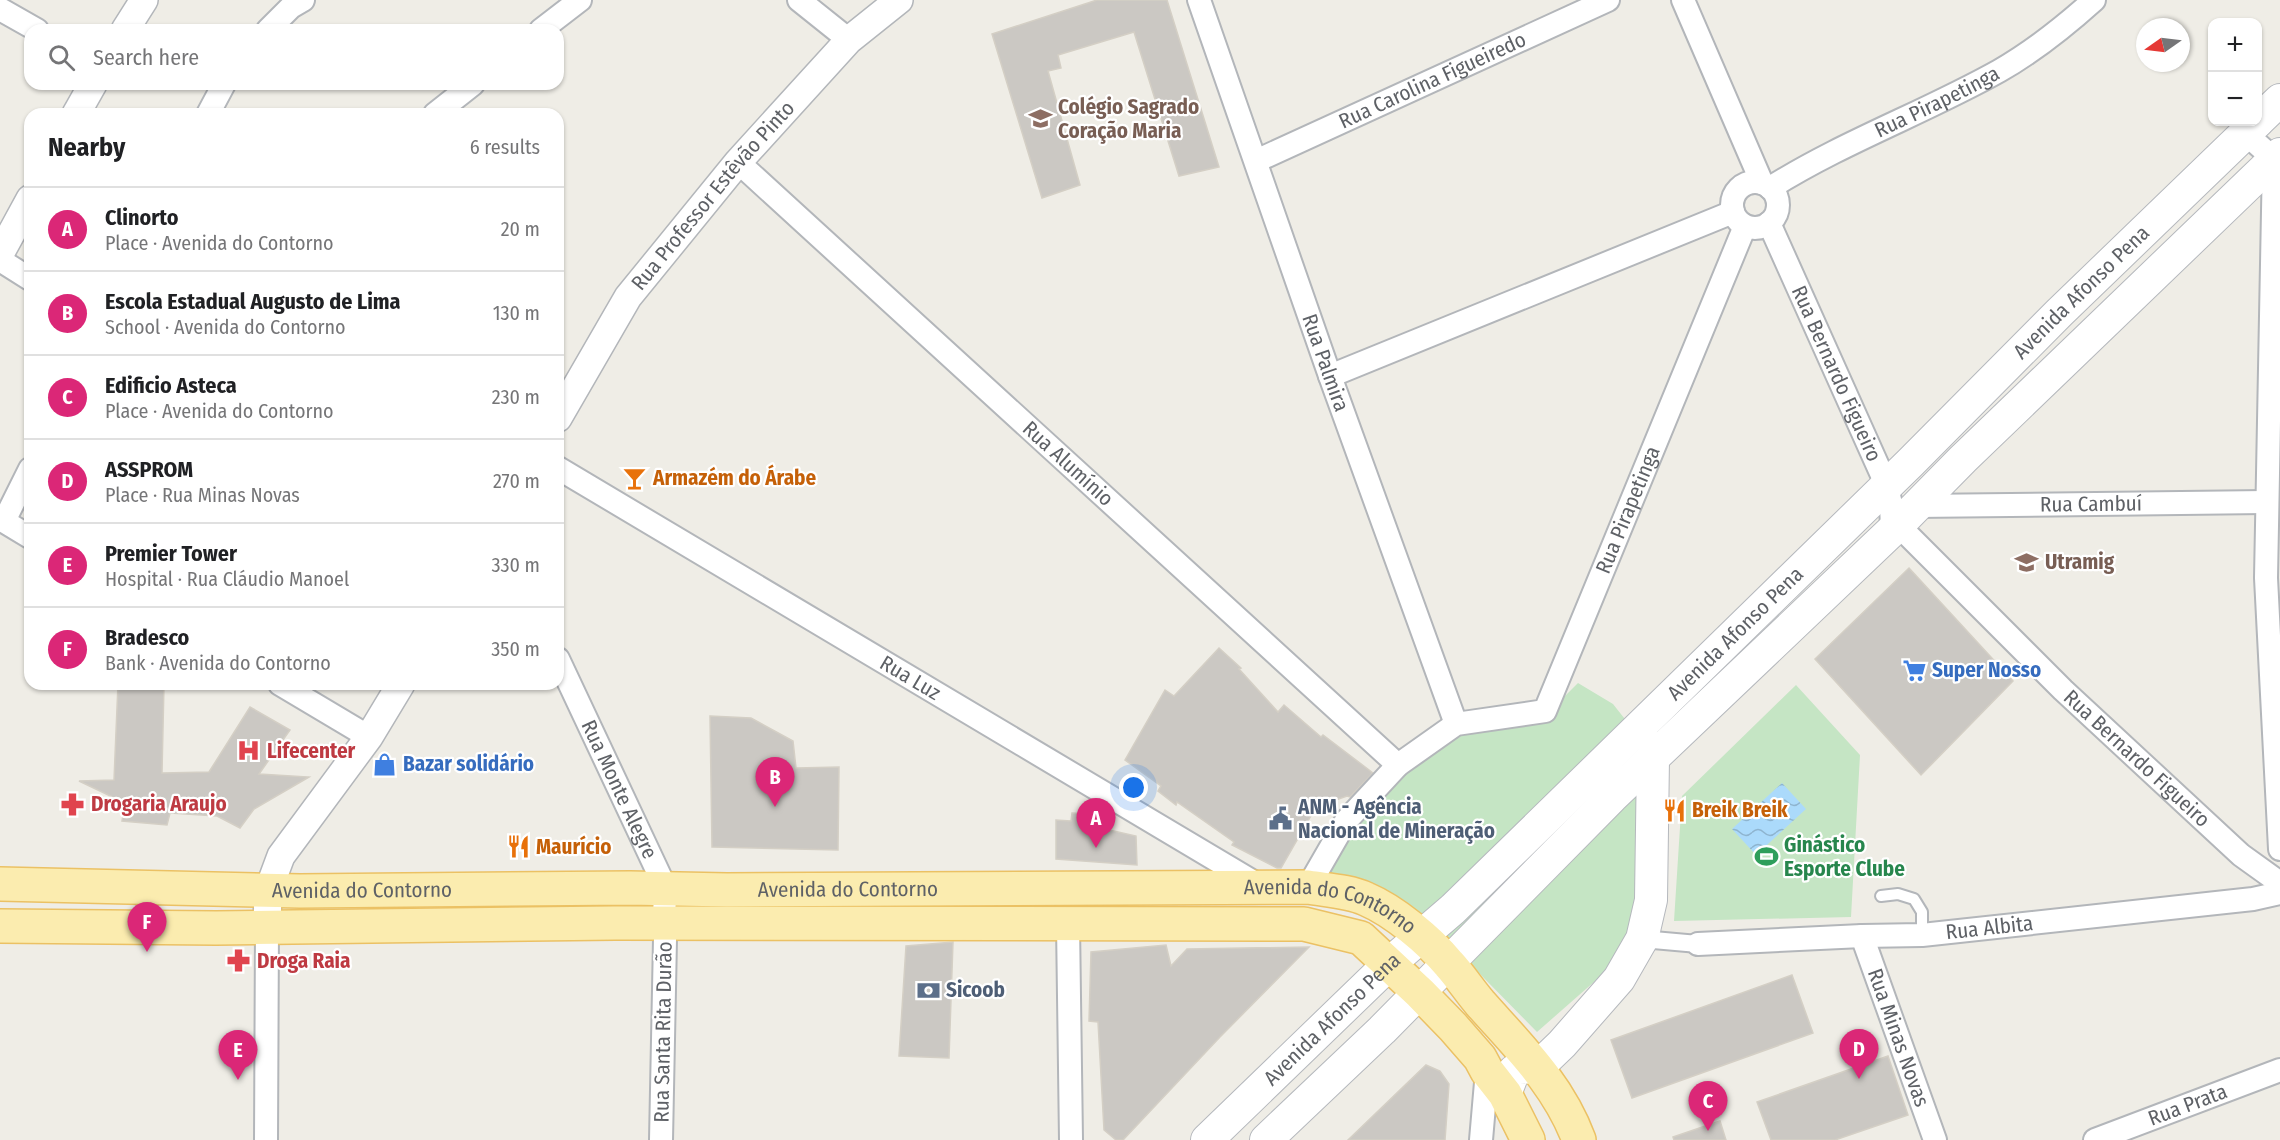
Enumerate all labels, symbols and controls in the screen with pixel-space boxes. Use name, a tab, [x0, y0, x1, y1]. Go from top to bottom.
north arrow	[2136, 18, 2190, 72]
map controls	[2208, 18, 2262, 126]
button: +	[2208, 18, 2262, 72]
search box	[24, 24, 564, 90]
street label: Rua Carolina Figueiredo	[1335, 26, 1530, 134]
icon: search	[45, 41, 78, 74]
text: Search here	[93, 44, 199, 71]
street label: Rua Pirapetinga	[1871, 60, 2004, 143]
button: −	[2208, 72, 2262, 126]
place label: Colégio Sagrado Coração Maria	[1058, 94, 1199, 144]
street label: Rua Professor Estêvão Pinto	[626, 96, 800, 296]
school or university icon: Colégio Sagrado Coração Maria	[1027, 106, 1053, 132]
text: Nearby	[48, 132, 125, 163]
text: 6 results	[470, 135, 540, 159]
text: Clinorto	[105, 204, 178, 231]
text: A	[62, 217, 73, 241]
text: 20 m	[501, 217, 540, 241]
street label: Avenida Afonso Pena	[2008, 220, 2155, 364]
text: Place · Avenida do Contorno	[105, 231, 334, 255]
street label: Rua Bernardo Figueiro	[1786, 281, 1887, 466]
text: Escola Estadual Augusto de Lima	[105, 288, 401, 315]
text: B	[62, 301, 73, 325]
text: 130 m	[493, 301, 540, 325]
street label: Rua Palmira	[1296, 310, 1355, 415]
text: School · Avenida do Contorno	[105, 315, 346, 339]
text: Edificio Asteca	[105, 372, 237, 399]
text: C	[62, 385, 73, 409]
text: 230 m	[492, 385, 540, 409]
text: Place · Avenida do Contorno	[105, 399, 334, 423]
street label: Rua Alumínio	[1017, 415, 1119, 512]
street label: Rua Pirapetinga	[1590, 442, 1666, 578]
text: ASSPROM	[105, 456, 193, 483]
place label: Armazém do Árabe	[652, 464, 817, 491]
bar icon: Armazém do Árabe	[622, 465, 648, 491]
text: D	[62, 469, 73, 493]
text: 270 m	[493, 469, 540, 493]
text: Place · Rua Minas Novas	[105, 483, 300, 507]
street label: Rua Cambuí	[2040, 490, 2142, 518]
text: Premier Tower	[105, 540, 237, 567]
school or university icon: Utramig	[2014, 549, 2040, 575]
place label: Utramig	[2045, 549, 2115, 575]
text: E	[63, 553, 72, 577]
text: 330 m	[491, 553, 540, 577]
street label: Avenida Afonso Pena	[1662, 561, 1809, 706]
text: Hospital · Rua Cláudio Manoel	[105, 567, 349, 591]
text: Bradesco	[105, 624, 189, 651]
text: F	[63, 637, 72, 661]
text: 350 m	[491, 637, 540, 661]
street label: Rua Luz	[875, 650, 945, 706]
text: Bank · Avenida do Contorno	[105, 651, 331, 675]
supermarket icon: Super Nosso	[1901, 657, 1927, 683]
place label: Super Nosso	[1932, 657, 2041, 683]
street label: Rua Bernardo Figueiro	[2058, 684, 2215, 833]
street label: Rua Monte Alegre	[575, 716, 663, 863]
hospital icon: Lifecenter	[236, 738, 262, 764]
place label: Lifecenter	[267, 738, 356, 764]
shop icon: Bazar solidário	[372, 751, 398, 777]
place label: Bazar solidário	[403, 751, 534, 777]
pin: B	[756, 758, 794, 807]
your location	[1119, 773, 1148, 802]
pharmacy icon: Drogaria Araujo	[60, 791, 86, 817]
place label: Drogaria Araujo	[91, 791, 227, 817]
place label: ANM - Agência Nacional de Mineração	[1297, 794, 1495, 844]
restaurant icon: Breik Breik	[1661, 797, 1687, 823]
place label: Breik Breik	[1692, 797, 1788, 823]
pin: A	[1076, 798, 1116, 848]
public building icon: ANM - Agência Nacional de Mineração	[1267, 806, 1293, 832]
place label: Ginástico Esporte Clube	[1784, 832, 1905, 882]
restaurant icon: Maurício	[505, 834, 531, 860]
place label: Maurício	[536, 834, 611, 860]
sports icon: Ginástico Esporte Clube	[1753, 844, 1779, 870]
street label: Avenida do Contorno	[1244, 874, 1422, 940]
street label: Avenida do Contorno	[758, 876, 938, 903]
street label: Avenida do Contorno	[271, 877, 452, 904]
pin: F	[128, 902, 166, 952]
street label: Rua Albita	[1944, 910, 2034, 945]
street label: Rua Santa Rita Durão	[648, 941, 678, 1123]
street label: Avenida Afonso Pena	[1258, 947, 1406, 1091]
pharmacy icon: Droga Raia	[226, 948, 252, 974]
place label: Droga Raia	[257, 948, 350, 974]
street label: Rua Minas Novas	[1862, 965, 1935, 1110]
bank icon: Sicoob	[915, 977, 941, 1003]
place label: Sicoob	[946, 977, 1005, 1003]
pin: E	[218, 1030, 258, 1080]
pin: D	[1840, 1030, 1878, 1079]
street label: Rua Prata	[2145, 1078, 2231, 1132]
pin: C	[1688, 1082, 1728, 1131]

